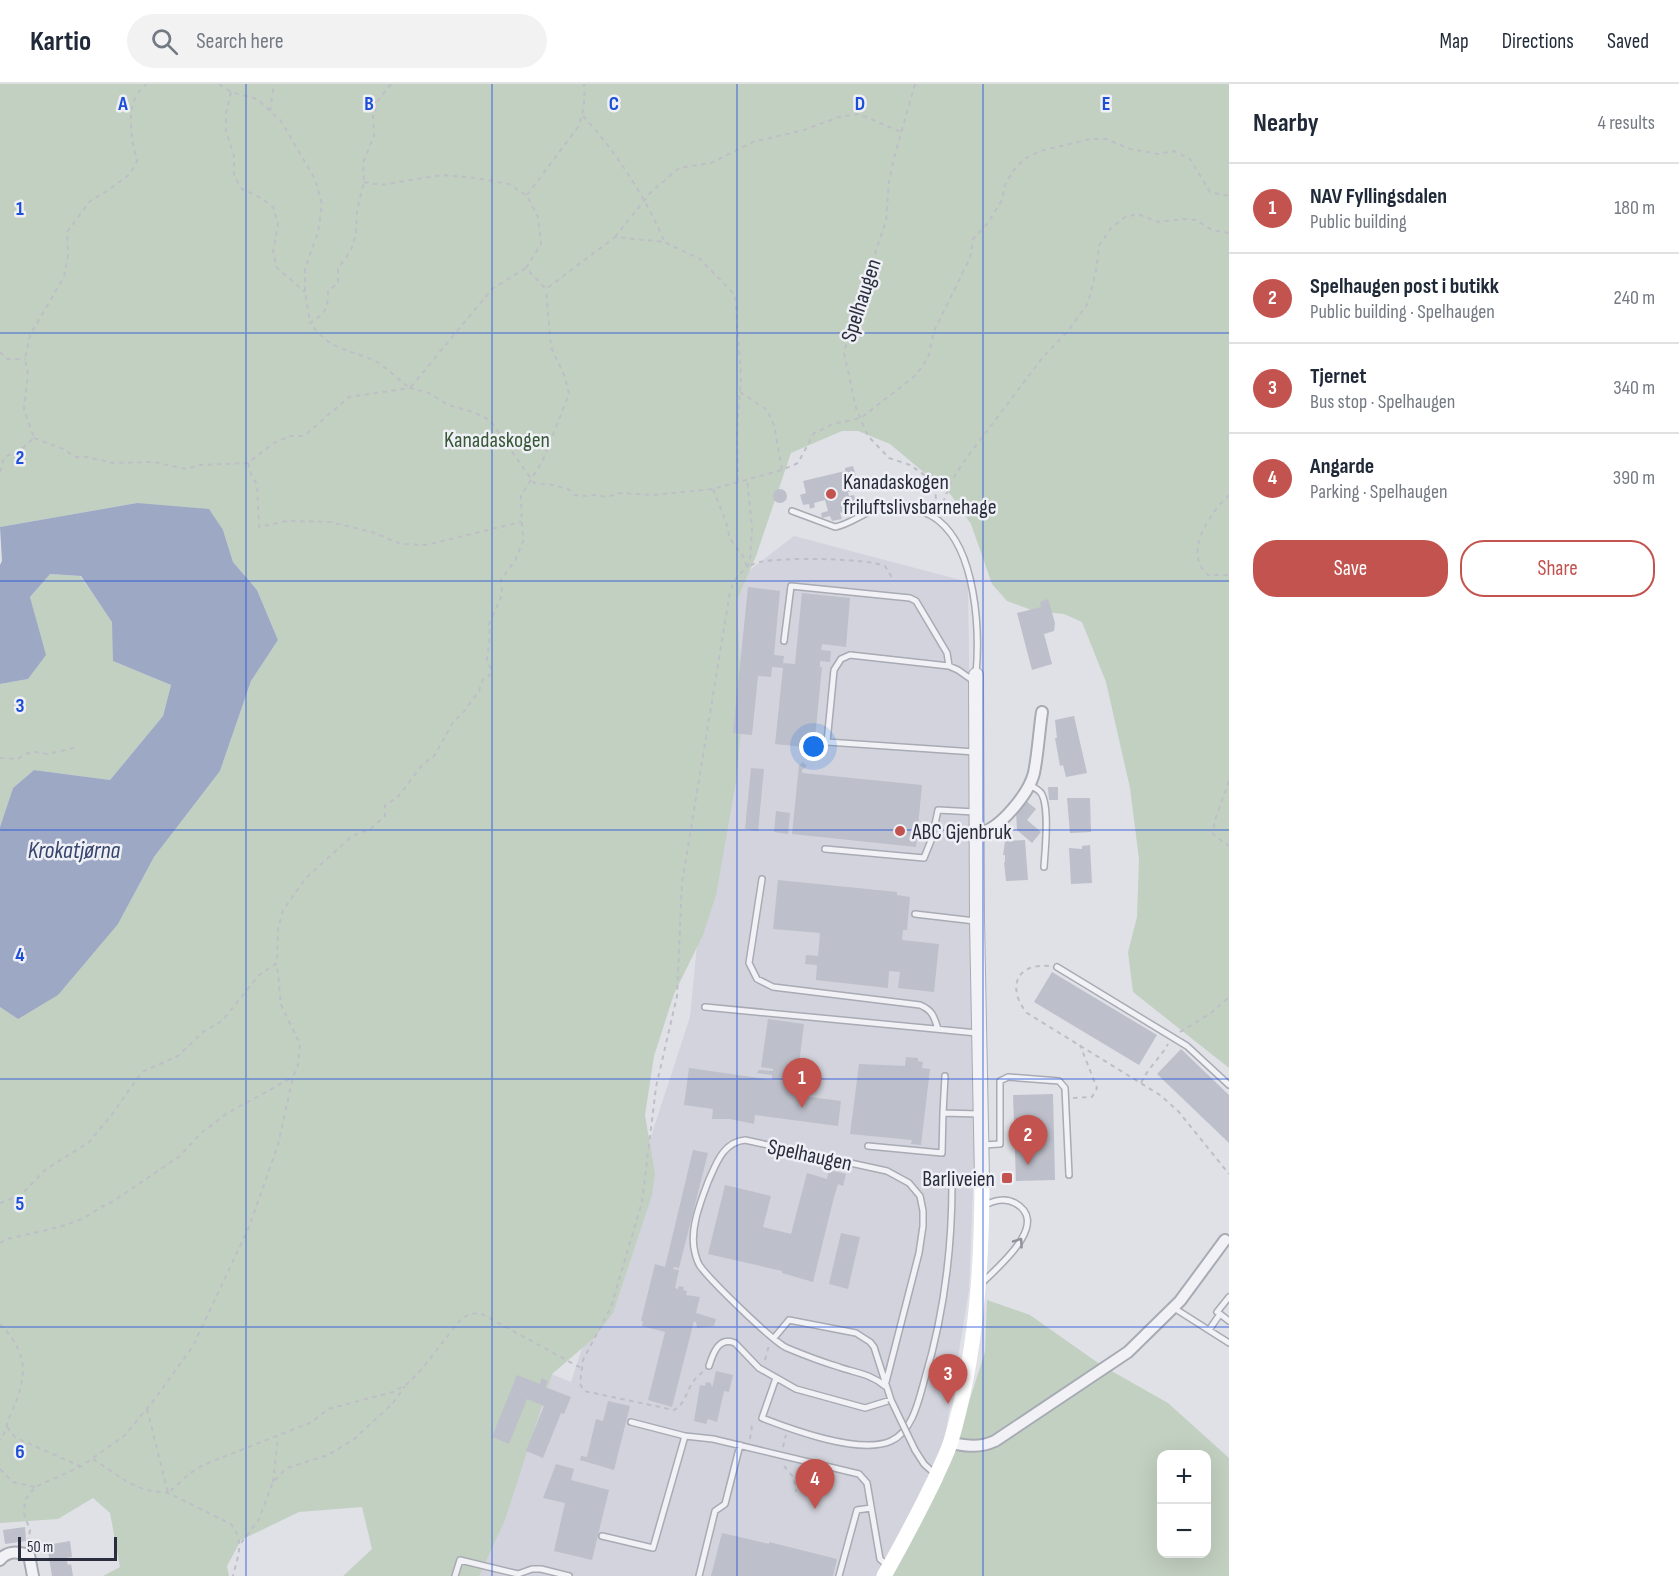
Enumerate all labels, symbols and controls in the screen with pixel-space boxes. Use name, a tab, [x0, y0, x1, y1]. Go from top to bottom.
search box	[127, 14, 547, 68]
text: Kartio	[30, 25, 91, 58]
icon: search	[148, 25, 181, 58]
text: Search here	[196, 28, 284, 55]
text: Map	[1439, 29, 1469, 54]
text: Directions	[1502, 29, 1574, 54]
text: Saved	[1607, 29, 1649, 54]
text: A	[117, 92, 128, 116]
text: B	[364, 92, 374, 116]
text: C	[609, 92, 619, 116]
text: D	[855, 92, 865, 116]
text: E	[1102, 92, 1110, 116]
text: Nearby	[1253, 108, 1319, 139]
text: 4 results	[1598, 111, 1655, 135]
text: NAV Fyllingsdalen	[1310, 183, 1447, 210]
text: 1	[1269, 196, 1276, 220]
text: 180 m	[1614, 196, 1655, 220]
text: 1	[16, 197, 24, 221]
text: Public building	[1310, 210, 1407, 234]
street label: Spelhaugen	[835, 256, 887, 345]
text: Spelhaugen post i butikk	[1310, 273, 1499, 300]
text: 2	[1268, 286, 1277, 310]
text: 240 m	[1614, 286, 1655, 310]
text: Public building · Spelhaugen	[1310, 300, 1495, 324]
text: Tjernet	[1310, 363, 1367, 390]
text: 3	[1268, 376, 1277, 400]
text: 340 m	[1613, 376, 1655, 400]
text: Bus stop · Spelhaugen	[1310, 390, 1455, 414]
park label: Kanadaskogen	[444, 427, 550, 454]
text: 2	[16, 446, 24, 470]
text: Angarde	[1310, 453, 1374, 480]
text: 4	[1268, 466, 1277, 490]
text: 390 m	[1613, 466, 1655, 490]
place label: Kanadaskogen friluftslivsbarnehage	[843, 469, 996, 521]
text: Parking · Spelhaugen	[1310, 480, 1448, 504]
marker: Kanadaskogen friluftslivsbarnehage	[824, 487, 838, 501]
button: Save	[1253, 540, 1448, 597]
button: Share	[1460, 540, 1655, 597]
text: 3	[16, 694, 25, 718]
your location	[799, 732, 828, 761]
place label: ABC Gjenbruk	[911, 819, 1012, 846]
marker: ABC Gjenbruk	[893, 824, 907, 838]
water label: Krokatjørna	[28, 836, 121, 865]
text: 4	[15, 943, 25, 967]
pin: 1	[782, 1058, 822, 1108]
pin: 2	[1008, 1116, 1048, 1165]
street label: Spelhaugen	[765, 1133, 854, 1178]
place label: Barliveien	[922, 1166, 995, 1193]
marker: Barliveien	[1000, 1171, 1014, 1185]
text: 5	[16, 1192, 25, 1216]
one-way arrow	[1012, 1238, 1023, 1249]
pin: 3	[928, 1354, 968, 1404]
text: 6	[15, 1440, 25, 1464]
map controls	[1157, 1450, 1211, 1558]
button: +	[1157, 1450, 1211, 1504]
pin: 4	[796, 1460, 834, 1509]
button: −	[1157, 1504, 1211, 1558]
scale bar	[18, 1534, 117, 1562]
text: 50 m	[27, 1538, 53, 1557]

